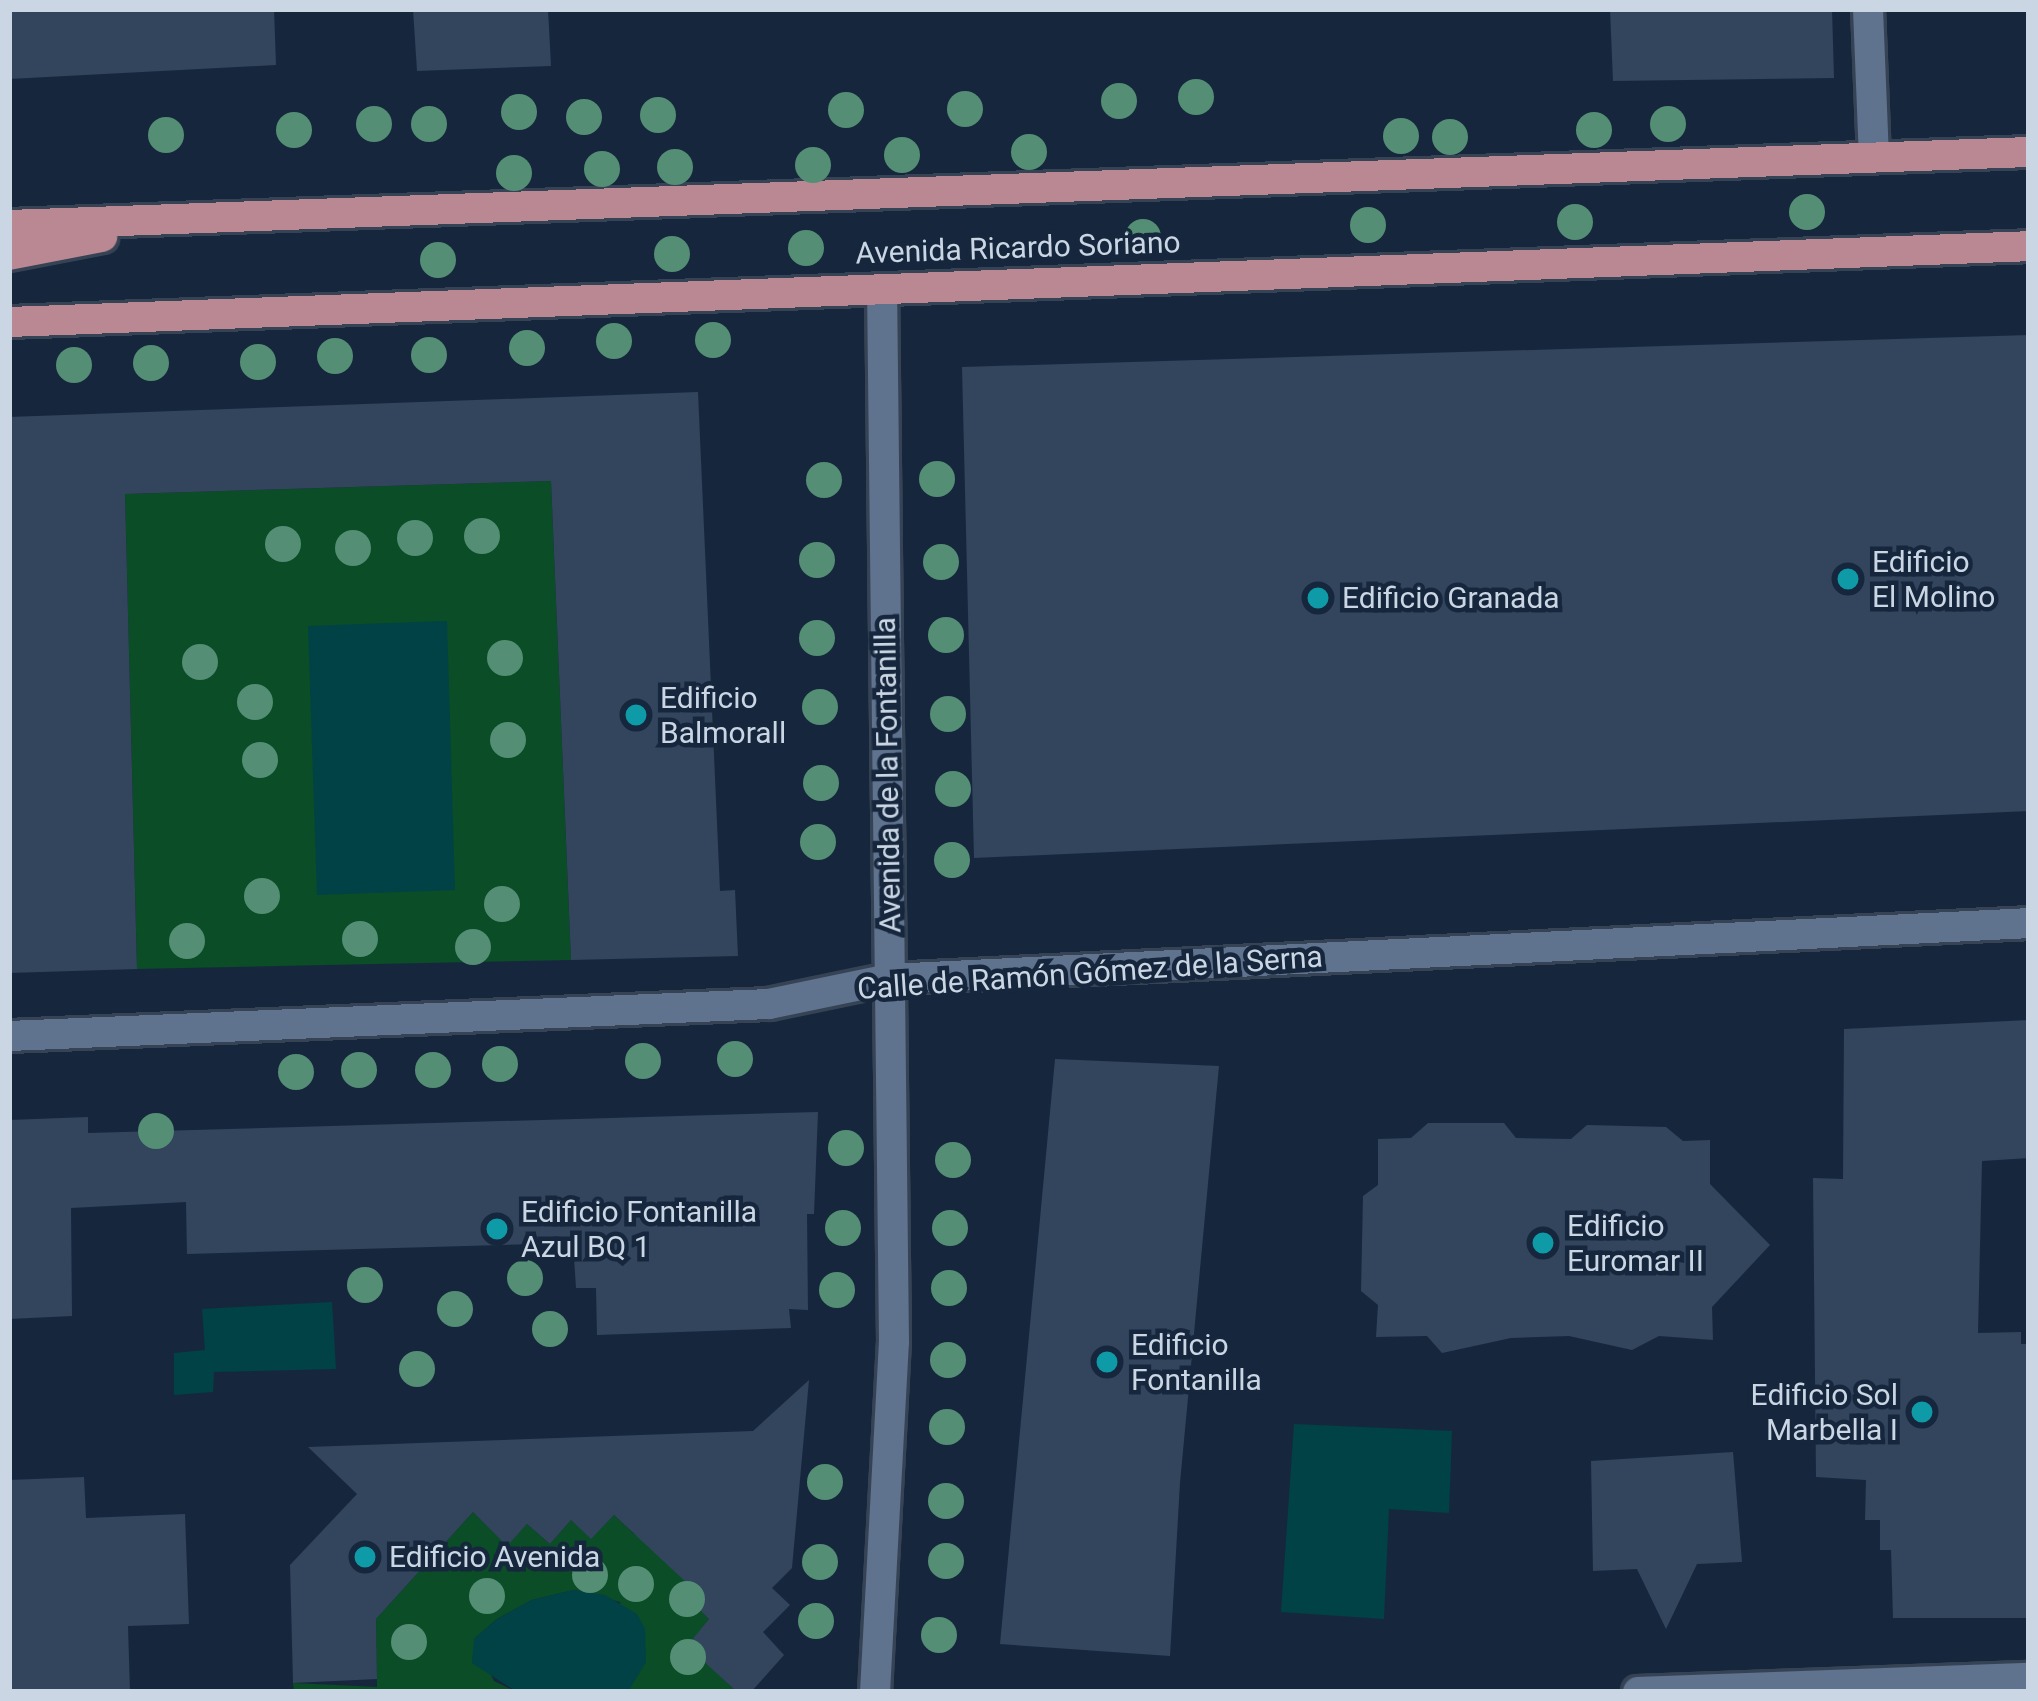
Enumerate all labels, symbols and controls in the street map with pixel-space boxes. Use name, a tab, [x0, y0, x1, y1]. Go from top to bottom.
street label: Avenida Ricardo Soriano	[855, 224, 1181, 272]
place label: Edificio El Molino	[1872, 544, 1995, 614]
marker: Edificio El Molino	[1835, 566, 1861, 592]
place label: Edificio Granada	[1342, 580, 1560, 616]
marker: Edificio Granada	[1305, 585, 1331, 611]
street label: Avenida de la Fontanilla	[867, 617, 909, 933]
place label: Edificio Balmorall	[660, 680, 786, 750]
marker: Edificio Balmorall	[623, 702, 649, 728]
street label: Calle de Ramón Gómez de la Serna	[856, 939, 1324, 1007]
place label: Edificio Fontanilla Azul BQ 1	[521, 1194, 757, 1264]
place label: Edificio Euromar II	[1567, 1208, 1704, 1278]
marker: Edificio Fontanilla Azul BQ 1	[484, 1216, 510, 1242]
marker: Edificio Euromar II	[1530, 1230, 1556, 1256]
place label: Edificio Fontanilla	[1131, 1327, 1262, 1398]
marker: Edificio Fontanilla	[1094, 1349, 1120, 1375]
place label: Edificio Sol Marbella I	[1751, 1377, 1898, 1448]
marker: Edificio Sol Marbella I	[1909, 1399, 1935, 1425]
place label: Edificio Avenida	[389, 1539, 600, 1575]
marker: Edificio Avenida	[352, 1544, 378, 1570]

